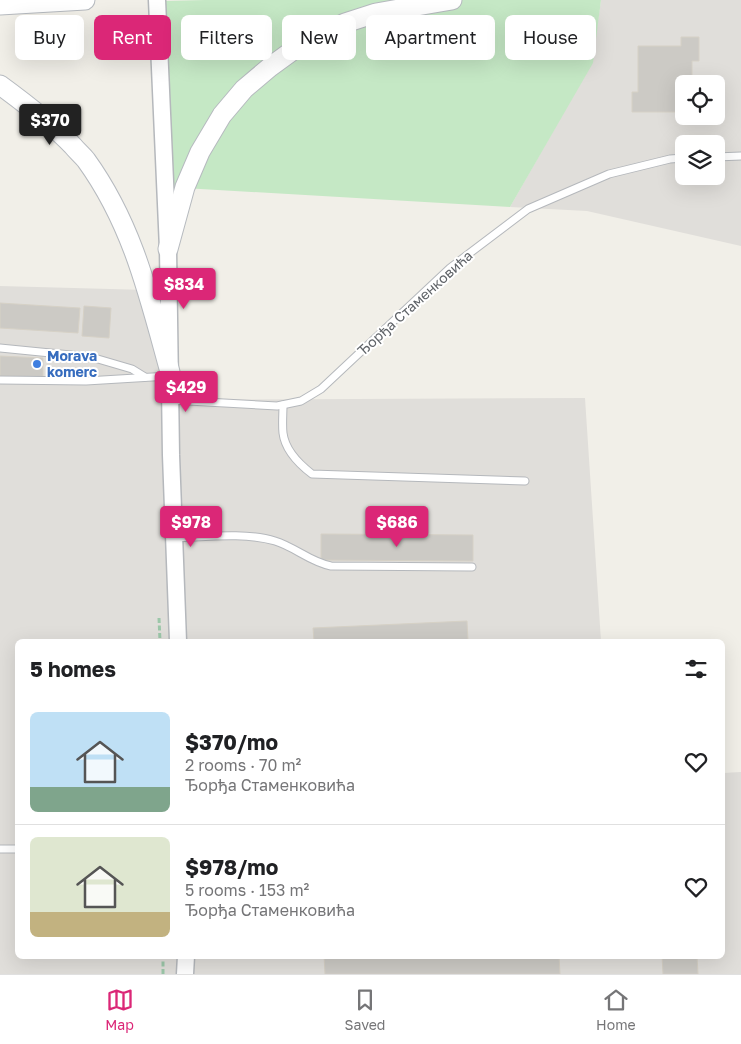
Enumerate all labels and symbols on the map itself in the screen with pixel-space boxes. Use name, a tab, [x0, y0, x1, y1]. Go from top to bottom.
pin: $370	[20, 104, 80, 146]
street label: Ђорђа Стаменковића	[354, 247, 476, 359]
pin: $834	[154, 268, 214, 310]
place label: Morava komerc	[47, 347, 97, 380]
marker: Morava komerc	[31, 358, 43, 370]
pin: $429	[156, 370, 216, 413]
pin: $978	[161, 506, 221, 548]
pin: $686	[367, 506, 427, 548]

